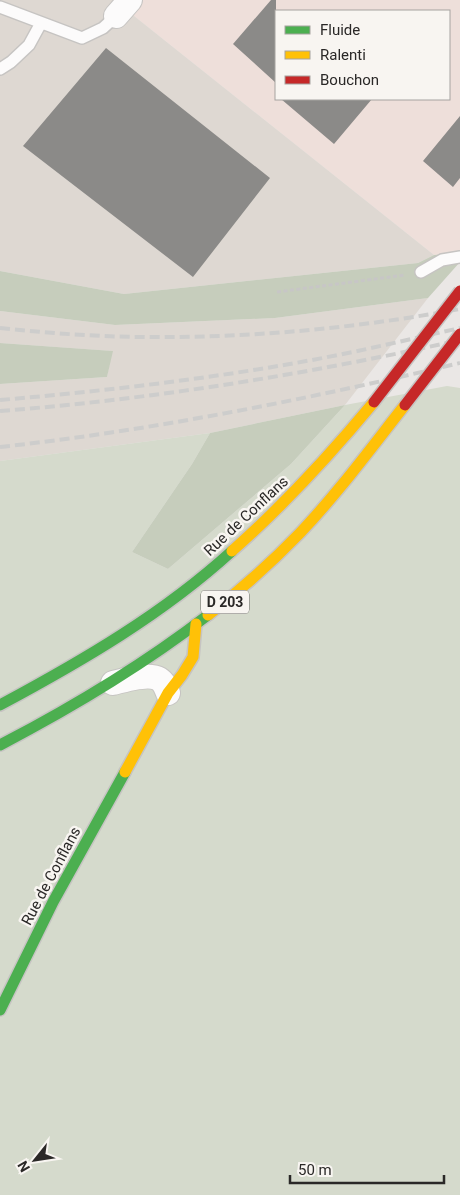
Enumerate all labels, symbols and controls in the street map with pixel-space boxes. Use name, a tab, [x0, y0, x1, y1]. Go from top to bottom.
legend	[275, 10, 450, 100]
text: Fluide	[320, 21, 360, 39]
text: Ralenti	[320, 46, 366, 64]
text: Bouchon	[320, 71, 379, 89]
street label: Rue de Conflans	[200, 472, 292, 560]
road number: D 203	[201, 590, 249, 614]
street label: Rue de Conflans	[18, 824, 84, 928]
north arrow	[10, 1135, 60, 1185]
scale bar	[290, 1152, 444, 1184]
text: N	[14, 1158, 33, 1175]
text: 50 m	[298, 1161, 332, 1179]

